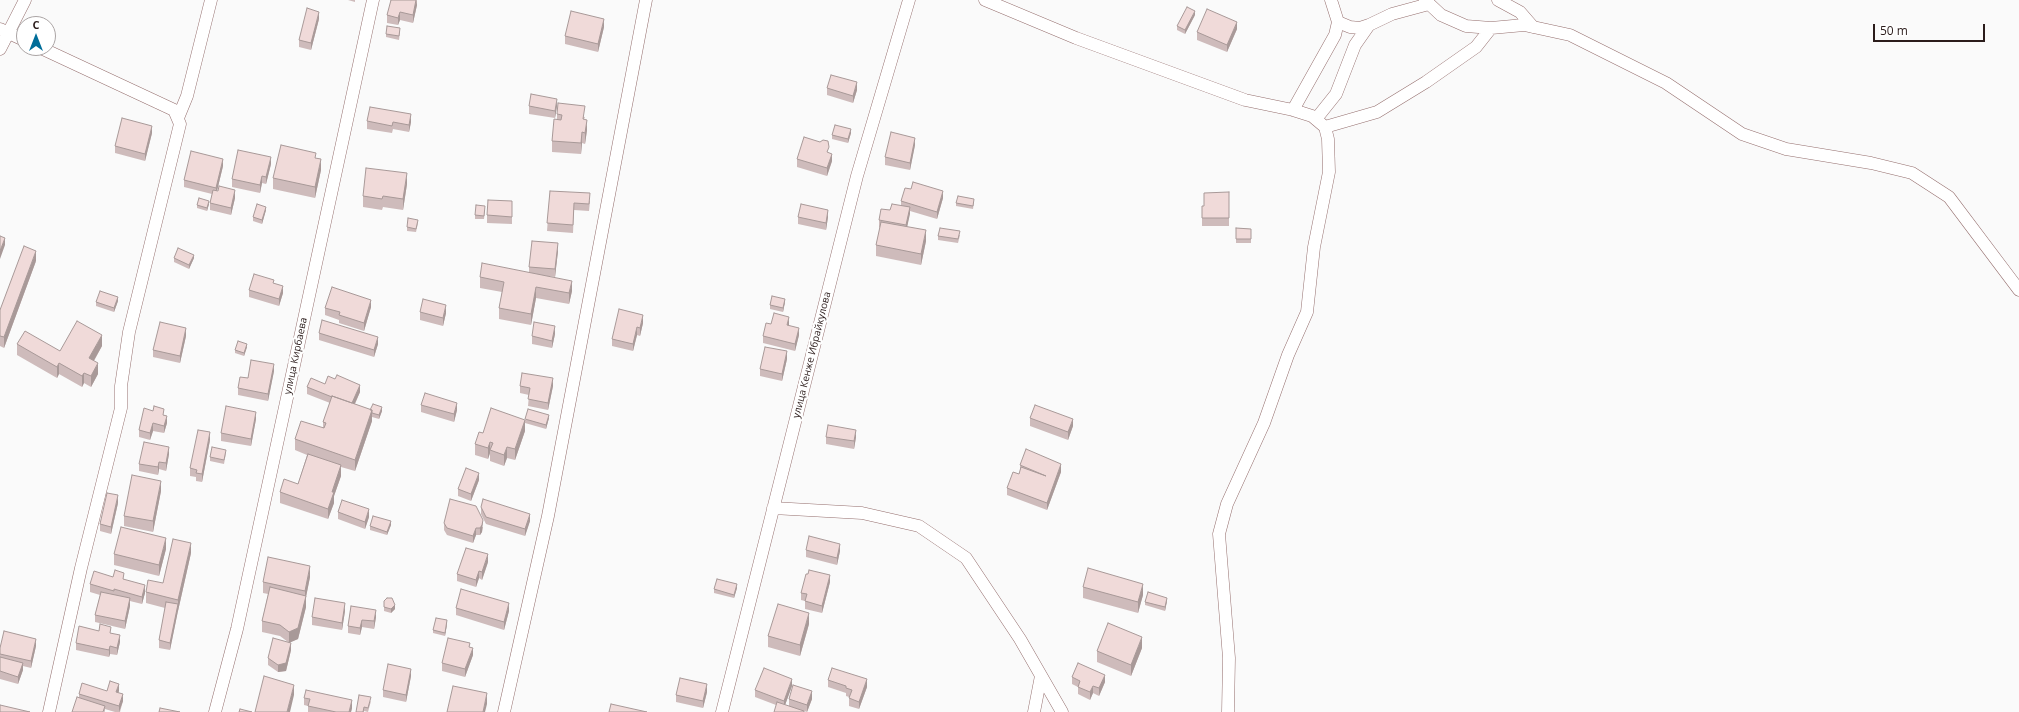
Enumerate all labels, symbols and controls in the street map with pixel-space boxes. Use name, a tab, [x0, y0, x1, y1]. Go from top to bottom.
north arrow	[16, 16, 56, 56]
scale bar	[1875, 16, 1987, 42]
text: С	[32, 17, 40, 32]
text: 50 m	[1880, 22, 1908, 39]
street label: улица Кенже Ибрайкулова	[790, 291, 834, 419]
street label: улица Кирбаева	[282, 316, 310, 396]

